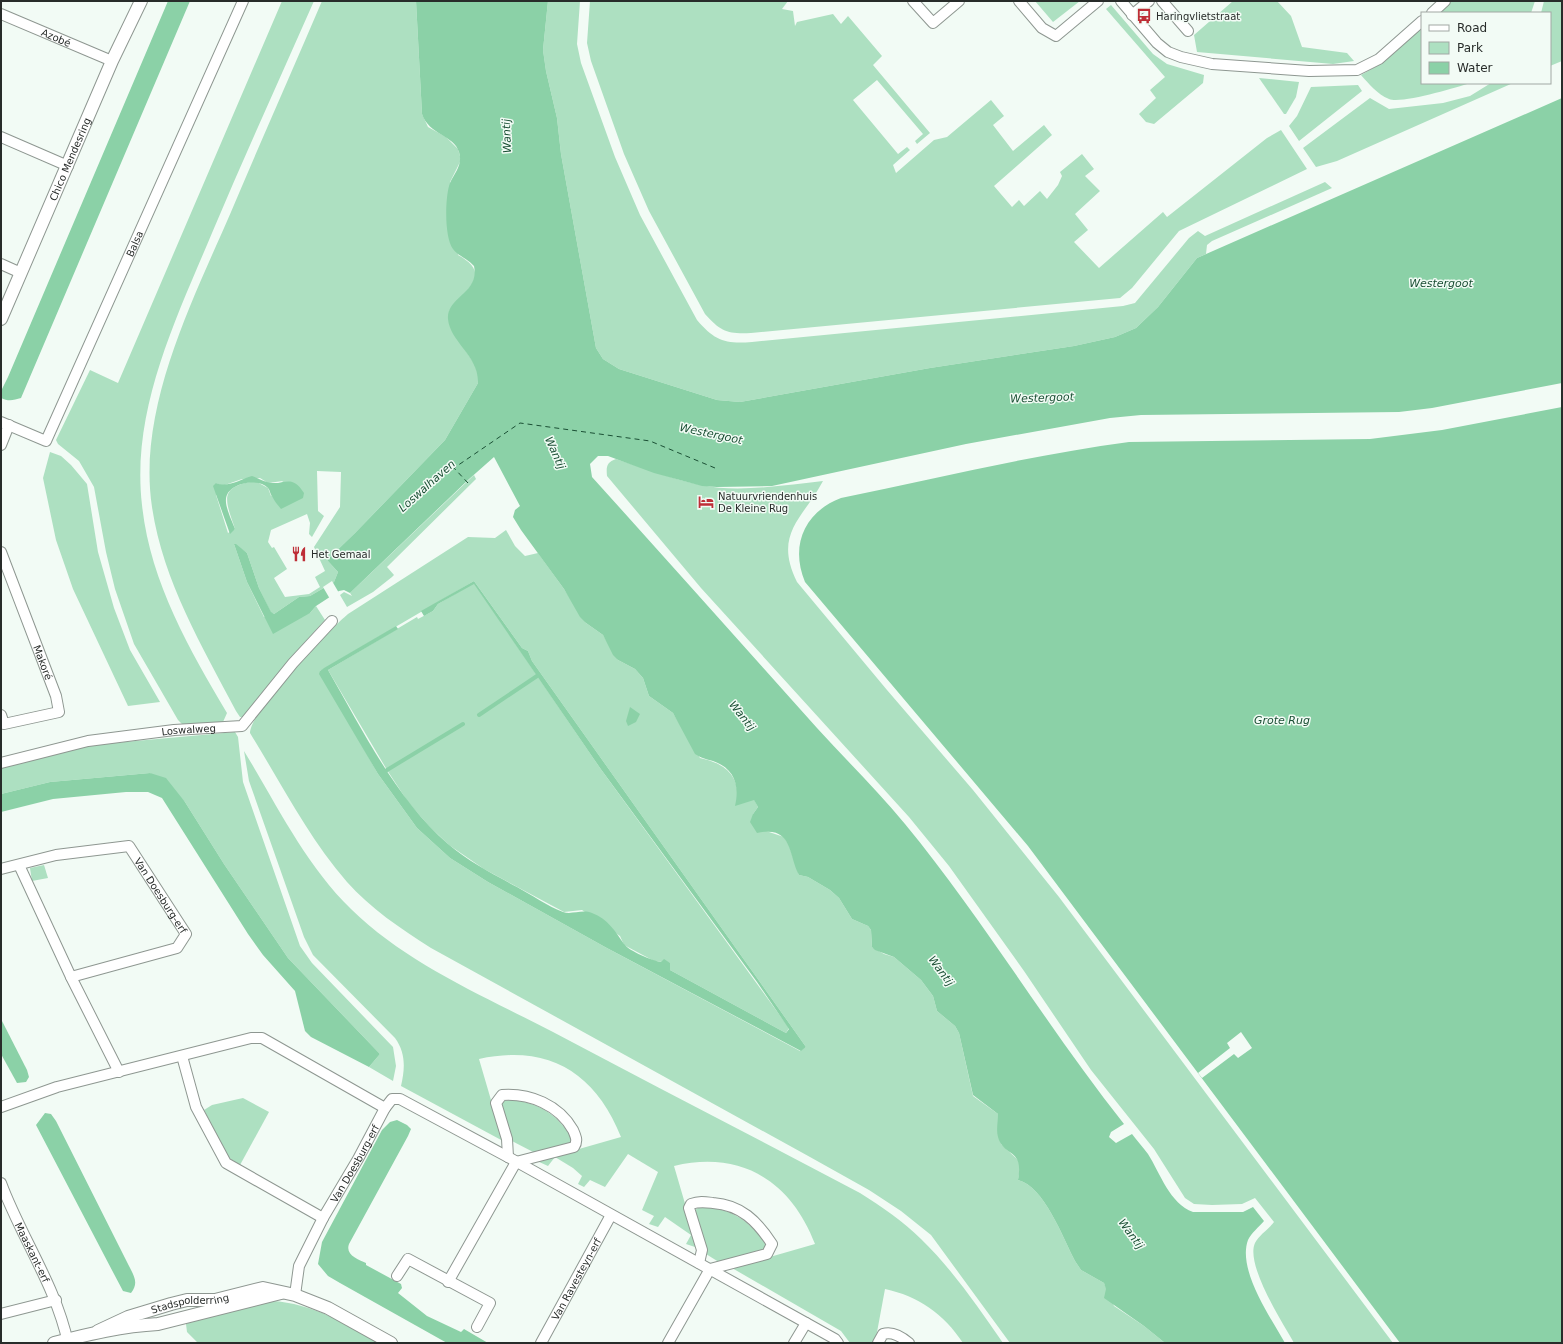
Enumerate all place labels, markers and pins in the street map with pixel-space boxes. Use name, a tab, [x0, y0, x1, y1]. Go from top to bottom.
bus stop icon: Haringvlietstraat	[1135, 7, 1153, 25]
place label: Haringvlietstraat	[1156, 11, 1240, 22]
place label: Natuurvriendenhuis De Kleine Rug	[718, 491, 817, 514]
hotel icon: Natuurvriendenhuis De Kleine Rug	[697, 493, 715, 511]
restaurant icon: Het Gemaal	[290, 545, 308, 563]
place label: Het Gemaal	[311, 549, 370, 560]

